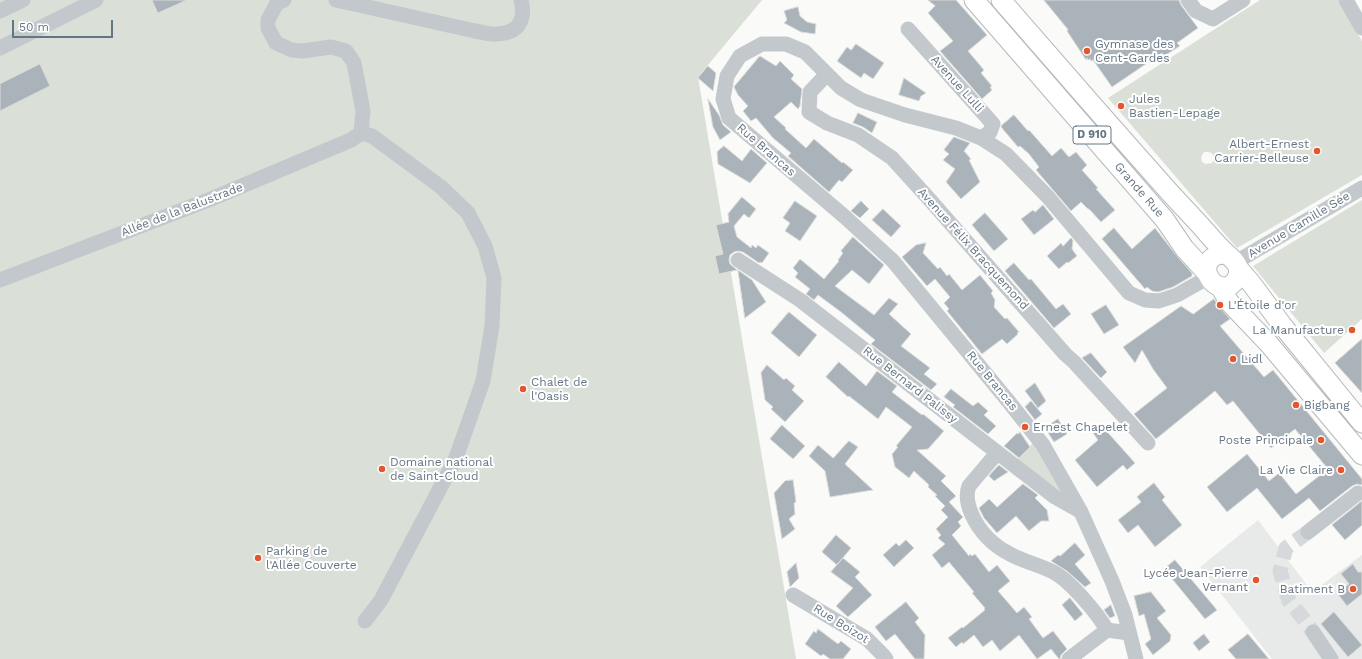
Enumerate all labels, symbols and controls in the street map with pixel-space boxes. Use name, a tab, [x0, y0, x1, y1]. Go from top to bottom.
scale bar	[14, 12, 115, 38]
text: 50 m	[19, 20, 49, 34]
place label: Gymnase des Cent-Gardes	[1095, 37, 1174, 65]
marker: Gymnase des Cent-Gardes	[1082, 46, 1092, 56]
street label: Avenue Lulli	[928, 53, 986, 115]
place label: Jules Bastien-Lepage	[1129, 92, 1220, 120]
marker: Jules Bastien-Lepage	[1116, 101, 1126, 111]
street label: Rue Brancas	[734, 121, 798, 179]
road number: D 910	[1073, 126, 1111, 144]
place label: Albert-Ernest Carrier-Belleuse	[1214, 137, 1309, 165]
marker: Albert-Ernest Carrier-Belleuse	[1312, 146, 1322, 156]
street label: Grande Rue	[1111, 159, 1167, 221]
street label: Allée de la Balustrade	[119, 180, 245, 240]
street label: Avenue Félix Bracquemond	[914, 185, 1032, 313]
street label: Avenue Camille Sée	[1246, 189, 1352, 261]
place label: L'Étoile d'or	[1228, 298, 1296, 312]
marker: L'Étoile d'or	[1215, 300, 1225, 310]
place label: La Manufacture	[1252, 323, 1344, 337]
marker: La Manufacture	[1347, 325, 1357, 335]
street label: Rue Bernard Palissy	[860, 344, 960, 426]
street label: Rue Brancas	[963, 348, 1021, 414]
place label: Lidl	[1241, 352, 1263, 366]
marker: Lidl	[1228, 354, 1238, 364]
place label: Chalet de l'Oasis	[531, 375, 587, 403]
marker: Chalet de l'Oasis	[518, 384, 528, 394]
place label: Bigbang	[1304, 398, 1350, 412]
marker: Bigbang	[1291, 400, 1301, 410]
place label: Ernest Chapelet	[1033, 420, 1128, 434]
marker: Ernest Chapelet	[1020, 422, 1030, 432]
place label: Poste Principale	[1219, 433, 1313, 447]
marker: Poste Principale	[1316, 435, 1326, 445]
place label: Domaine national de Saint-Cloud	[390, 455, 493, 483]
place label: La Vie Claire	[1259, 463, 1333, 477]
marker: Domaine national de Saint-Cloud	[377, 464, 387, 474]
marker: La Vie Claire	[1336, 465, 1346, 475]
place label: Parking de l'Allée Couverte	[266, 544, 357, 572]
marker: Parking de l'Allée Couverte	[253, 553, 263, 563]
place label: Lycée Jean-Pierre Vernant	[1143, 566, 1248, 594]
marker: Lycée Jean-Pierre Vernant	[1251, 575, 1261, 585]
place label: Batiment B	[1280, 582, 1345, 596]
marker: Batiment B	[1348, 584, 1358, 594]
street label: Rue Boizot	[811, 601, 871, 647]

